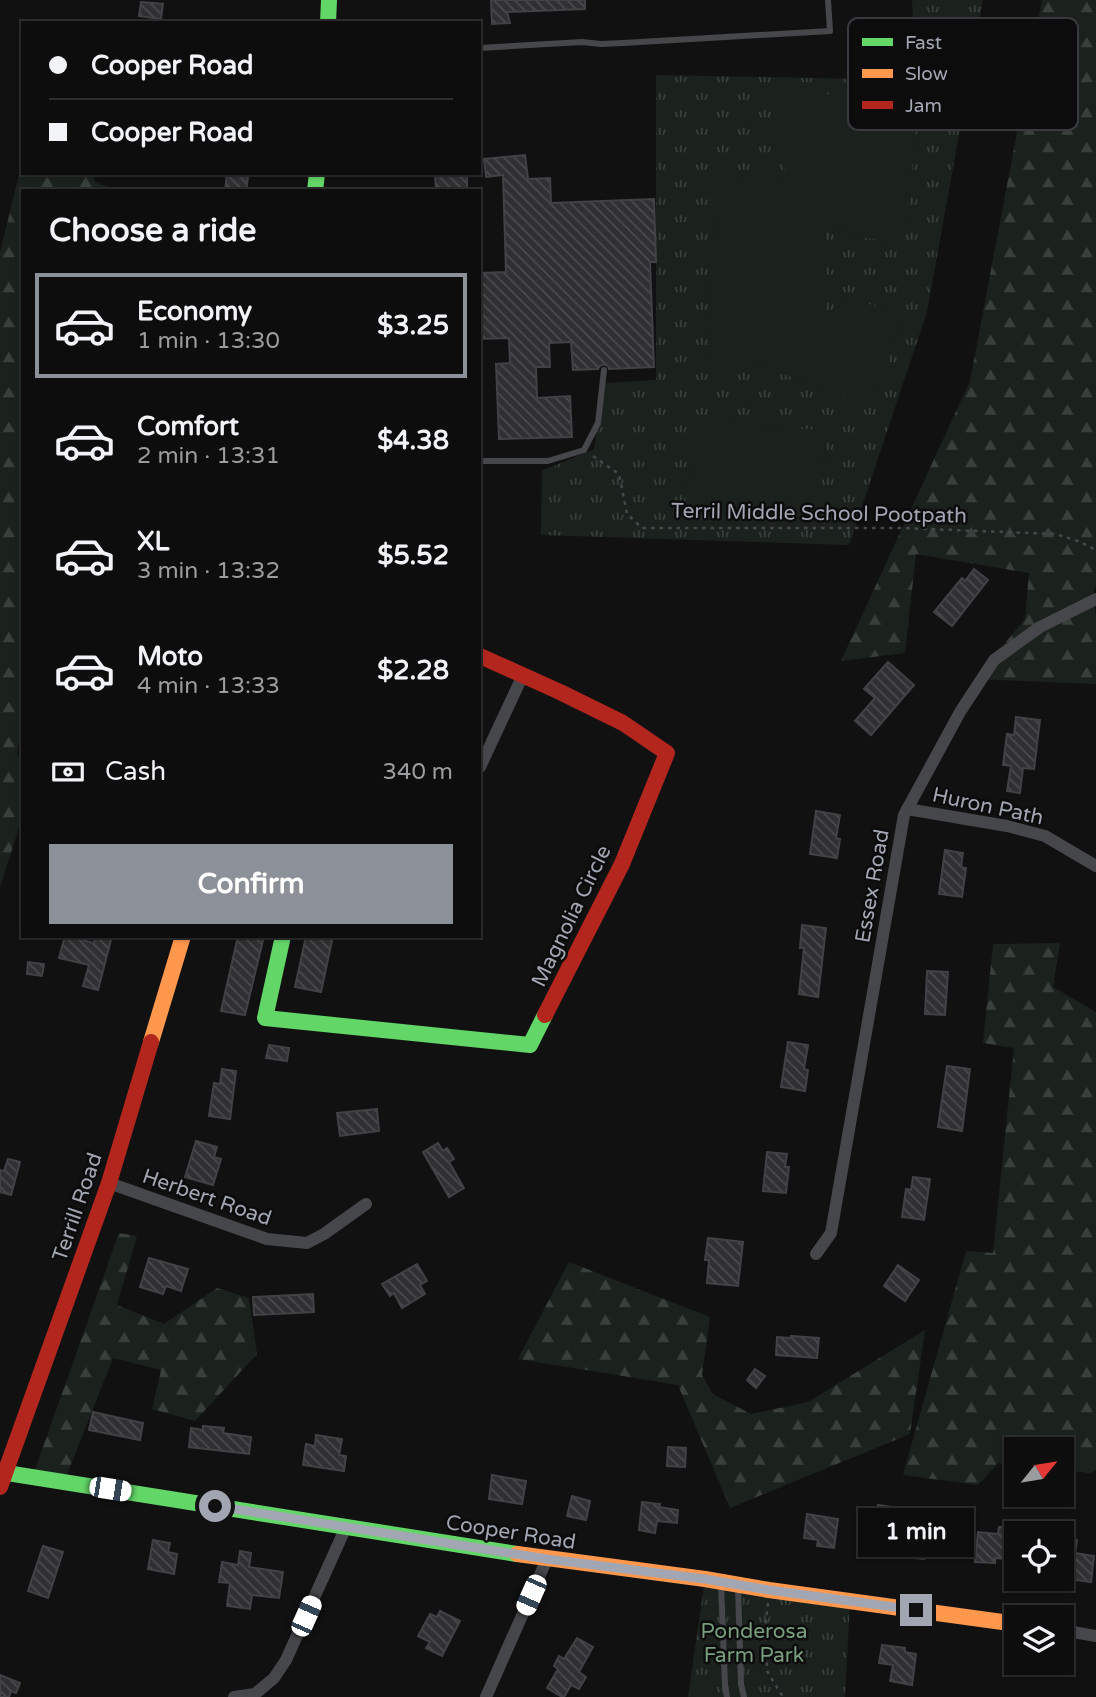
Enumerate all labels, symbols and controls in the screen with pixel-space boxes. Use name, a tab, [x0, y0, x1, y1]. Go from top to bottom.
legend	[848, 18, 1078, 130]
text: Fast	[905, 32, 942, 54]
text: Cooper Road	[91, 50, 253, 81]
text: Slow	[905, 63, 948, 85]
text: Jam	[905, 95, 942, 117]
text: Cooper Road	[91, 117, 253, 148]
text: Choose a ride	[49, 212, 256, 250]
icon: car	[53, 294, 116, 357]
text: Economy	[137, 296, 252, 327]
text: $3.25	[377, 310, 449, 341]
text: 1 min · 13:30	[137, 327, 280, 355]
icon: car	[53, 409, 116, 472]
text: Comfort	[137, 411, 239, 442]
text: $4.38	[377, 425, 449, 456]
text: 2 min · 13:31	[137, 442, 280, 470]
street label: Terril Middle School Pootpath	[671, 498, 967, 529]
icon: car	[53, 524, 116, 587]
text: XL	[137, 526, 169, 557]
text: $5.52	[377, 540, 449, 571]
text: 3 min · 13:32	[137, 557, 280, 585]
icon: car	[53, 639, 116, 702]
text: Moto	[137, 641, 203, 672]
text: $2.28	[377, 655, 449, 686]
text: 4 min · 13:33	[137, 672, 280, 700]
icon: cash	[49, 753, 87, 791]
text: Cash	[105, 756, 166, 787]
text: 340 m	[383, 758, 453, 786]
street label: Huron Path	[930, 783, 1046, 830]
street label: Essex Road	[850, 827, 895, 945]
street label: Magnolia Circle	[526, 841, 617, 991]
button: Confirm	[49, 844, 453, 924]
street label: Terrill Road	[47, 1150, 108, 1265]
street label: Herbert Road	[139, 1164, 275, 1231]
north arrow	[1004, 1437, 1074, 1507]
map controls	[1004, 1437, 1074, 1675]
car	[88, 1475, 133, 1503]
route start	[199, 1490, 231, 1522]
callout: 1 min	[858, 1508, 974, 1558]
street label: Cooper Road	[444, 1510, 578, 1555]
text: 1 min	[885, 1518, 947, 1546]
button: locate	[1004, 1521, 1074, 1591]
car	[513, 1572, 550, 1618]
car	[288, 1593, 325, 1639]
route end	[900, 1594, 932, 1626]
button: layers	[1004, 1605, 1074, 1675]
park label: Ponderosa Farm Park	[701, 1619, 807, 1668]

